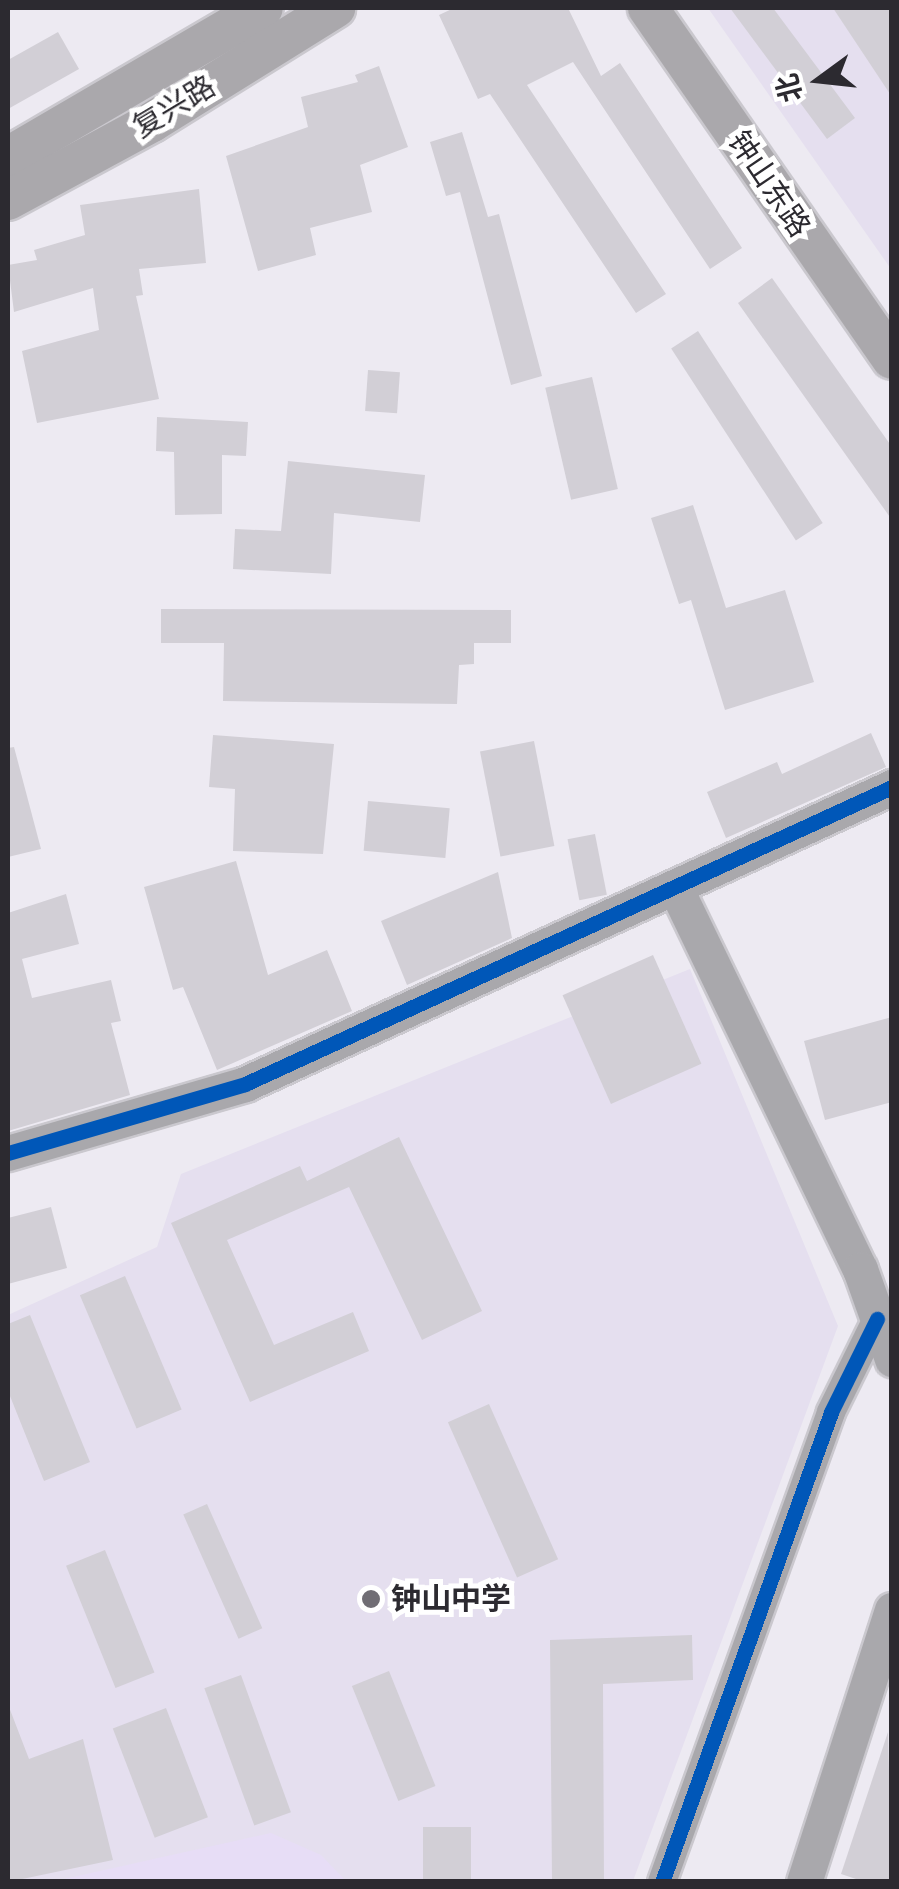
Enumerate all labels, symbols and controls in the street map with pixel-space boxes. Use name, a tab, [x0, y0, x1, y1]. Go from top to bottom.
north arrow	[769, 30, 869, 130]
street label: 复兴路	[126, 68, 222, 146]
text: 北	[770, 70, 809, 106]
street label: 钟山东路	[721, 124, 817, 244]
place label: 钟山中学	[391, 1581, 511, 1617]
marker: 钟山中学	[360, 1588, 382, 1610]

